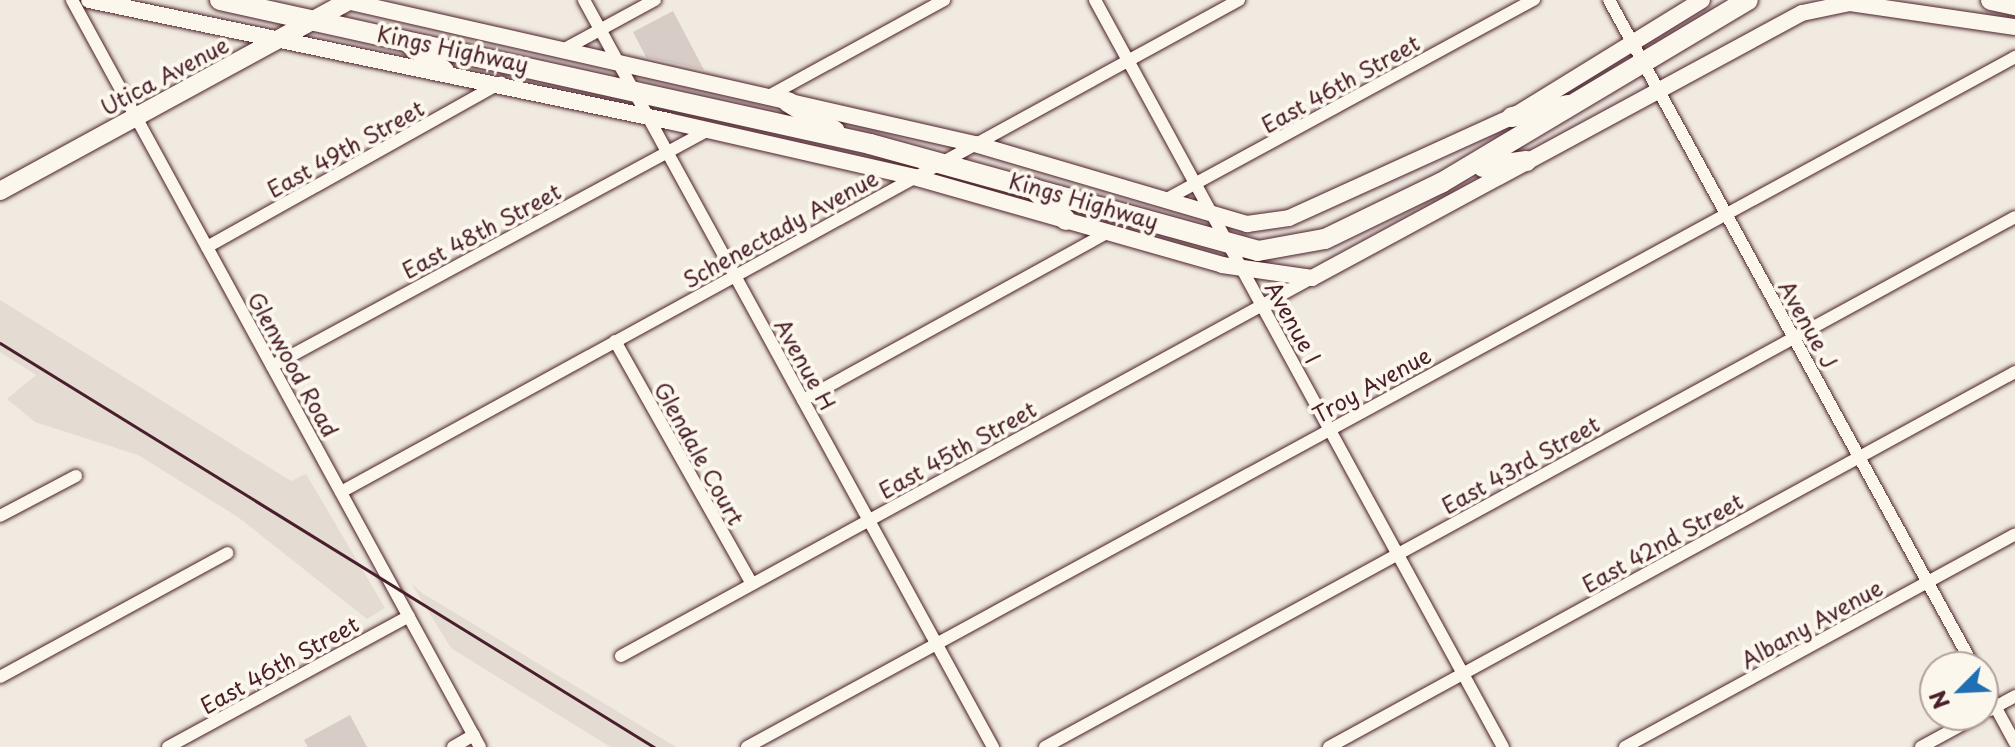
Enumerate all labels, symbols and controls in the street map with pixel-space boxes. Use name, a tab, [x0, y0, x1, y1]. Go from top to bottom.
street label: Kings Highway	[375, 19, 531, 77]
street label: East 46th Street	[1256, 28, 1424, 138]
street label: Utica Avenue	[96, 30, 232, 120]
street label: East 49th Street	[262, 94, 428, 202]
street label: Schenectady Avenue	[679, 164, 881, 292]
street label: Kings Highway	[1006, 166, 1162, 234]
street label: East 48th Street	[397, 177, 565, 283]
street label: Avenue J	[1774, 276, 1844, 372]
street label: Avenue I	[1261, 277, 1327, 367]
street label: Glenwood Road	[243, 287, 345, 441]
street label: Avenue H	[770, 314, 842, 414]
street label: Troy Avenue	[1307, 341, 1435, 427]
street label: Glendale Court	[650, 377, 750, 529]
street label: East 45th Street	[874, 395, 1040, 503]
street label: East 43rd Street	[1436, 410, 1604, 518]
street label: East 42nd Street	[1576, 487, 1748, 597]
street label: Albany Avenue	[1736, 573, 1886, 673]
street label: East 46th Street	[195, 609, 363, 719]
north arrow	[1919, 651, 1999, 731]
text: N	[1920, 685, 1957, 715]

